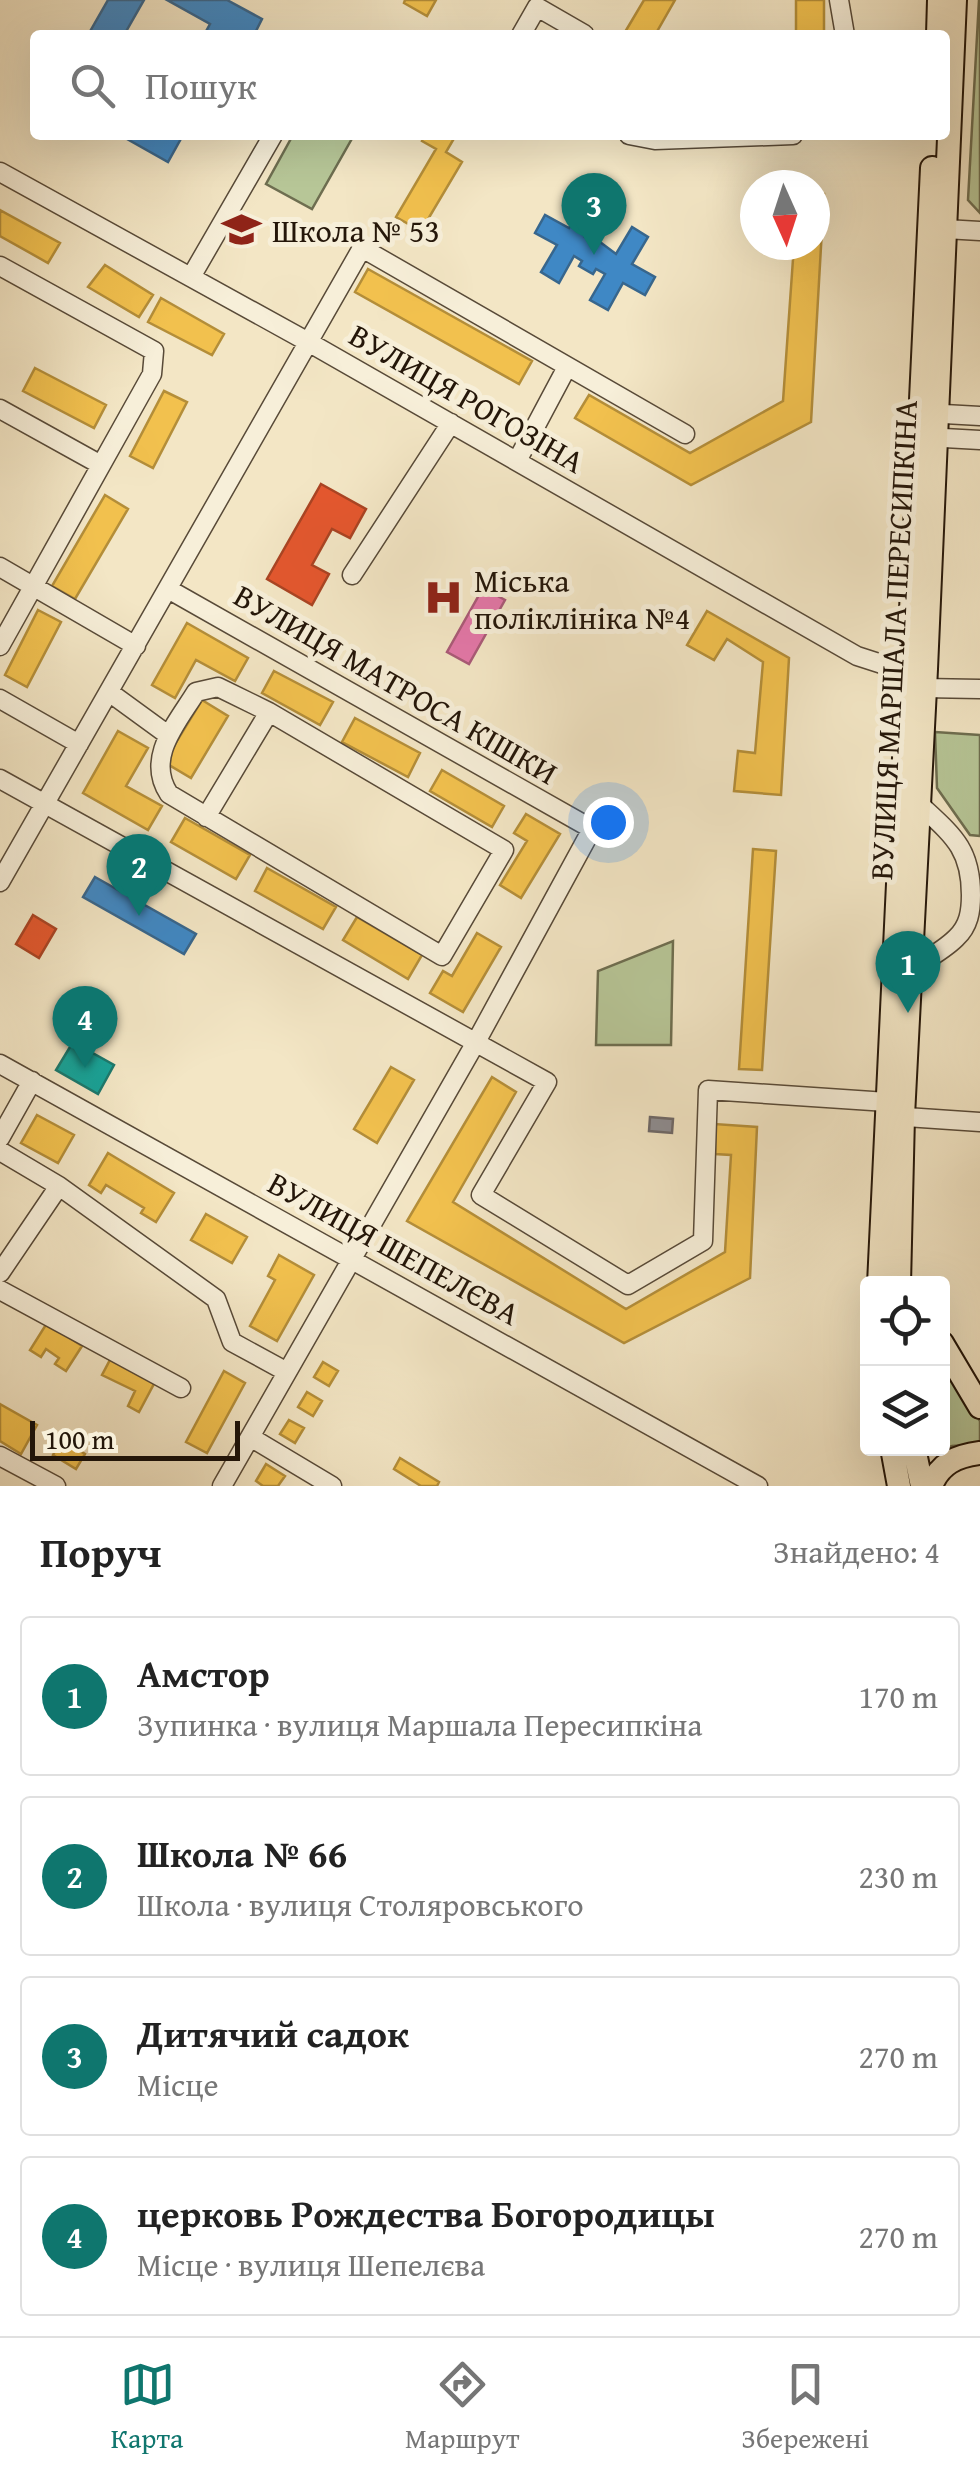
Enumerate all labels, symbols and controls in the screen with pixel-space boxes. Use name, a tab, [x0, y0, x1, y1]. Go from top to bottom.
search box	[30, 30, 950, 140]
text: Пошук	[145, 57, 257, 113]
icon: search	[65, 58, 120, 113]
north arrow	[740, 170, 830, 260]
pin: 3	[562, 172, 626, 255]
place label: Школа № 53	[272, 207, 440, 254]
school or university icon: Школа № 53	[221, 209, 263, 251]
street label: ВУЛИЦЯ РОГОЗІНА	[341, 311, 594, 485]
street label: ВУЛИЦЯ МАРШАЛА ПЕРЕСИПКІНА	[857, 398, 929, 881]
place label: Міська поліклініка №4	[474, 557, 691, 641]
street label: ВУЛИЦЯ МАТРОСА КІШКИ	[226, 572, 566, 796]
hospital icon: Міська поліклініка №4	[423, 577, 465, 619]
your location	[583, 797, 634, 848]
pin: 2	[106, 834, 172, 916]
pin: 1	[876, 930, 940, 1013]
pin: 4	[52, 986, 118, 1068]
street label: ВУЛИЦЯ ШЕПЕЛЄВА	[260, 1159, 529, 1337]
map controls	[860, 1276, 950, 1456]
button: locate	[860, 1276, 950, 1366]
button: layers	[860, 1366, 950, 1456]
scale bar	[30, 1416, 240, 1460]
text: 100 m	[45, 1418, 114, 1459]
text: Поруч	[40, 1521, 161, 1582]
text: Знайдено: 4	[773, 1528, 940, 1575]
text: Амстор	[137, 1645, 270, 1701]
text: 1	[66, 1673, 83, 1720]
text: 170 m	[859, 1673, 938, 1720]
text: Зупинка · вулиця Маршала Пересипкіна	[137, 1701, 703, 1748]
text: Школа № 66	[137, 1825, 347, 1881]
text: 2	[66, 1853, 83, 1900]
text: 230 m	[859, 1853, 938, 1900]
text: Школа · вулиця Столяровського	[137, 1881, 584, 1928]
text: Дитячий садок	[137, 2005, 409, 2061]
text: 3	[66, 2033, 83, 2080]
text: 270 m	[859, 2033, 938, 2080]
text: Місце	[137, 2061, 219, 2108]
text: церковь Рождества Богородицы	[137, 2185, 715, 2241]
text: 4	[66, 2213, 83, 2260]
text: 270 m	[859, 2213, 938, 2260]
text: Місце · вулиця Шепелєва	[137, 2241, 485, 2288]
tab: Карта	[111, 2357, 183, 2458]
tab: Маршрут	[405, 2357, 520, 2458]
tab: Збережені	[741, 2357, 869, 2458]

